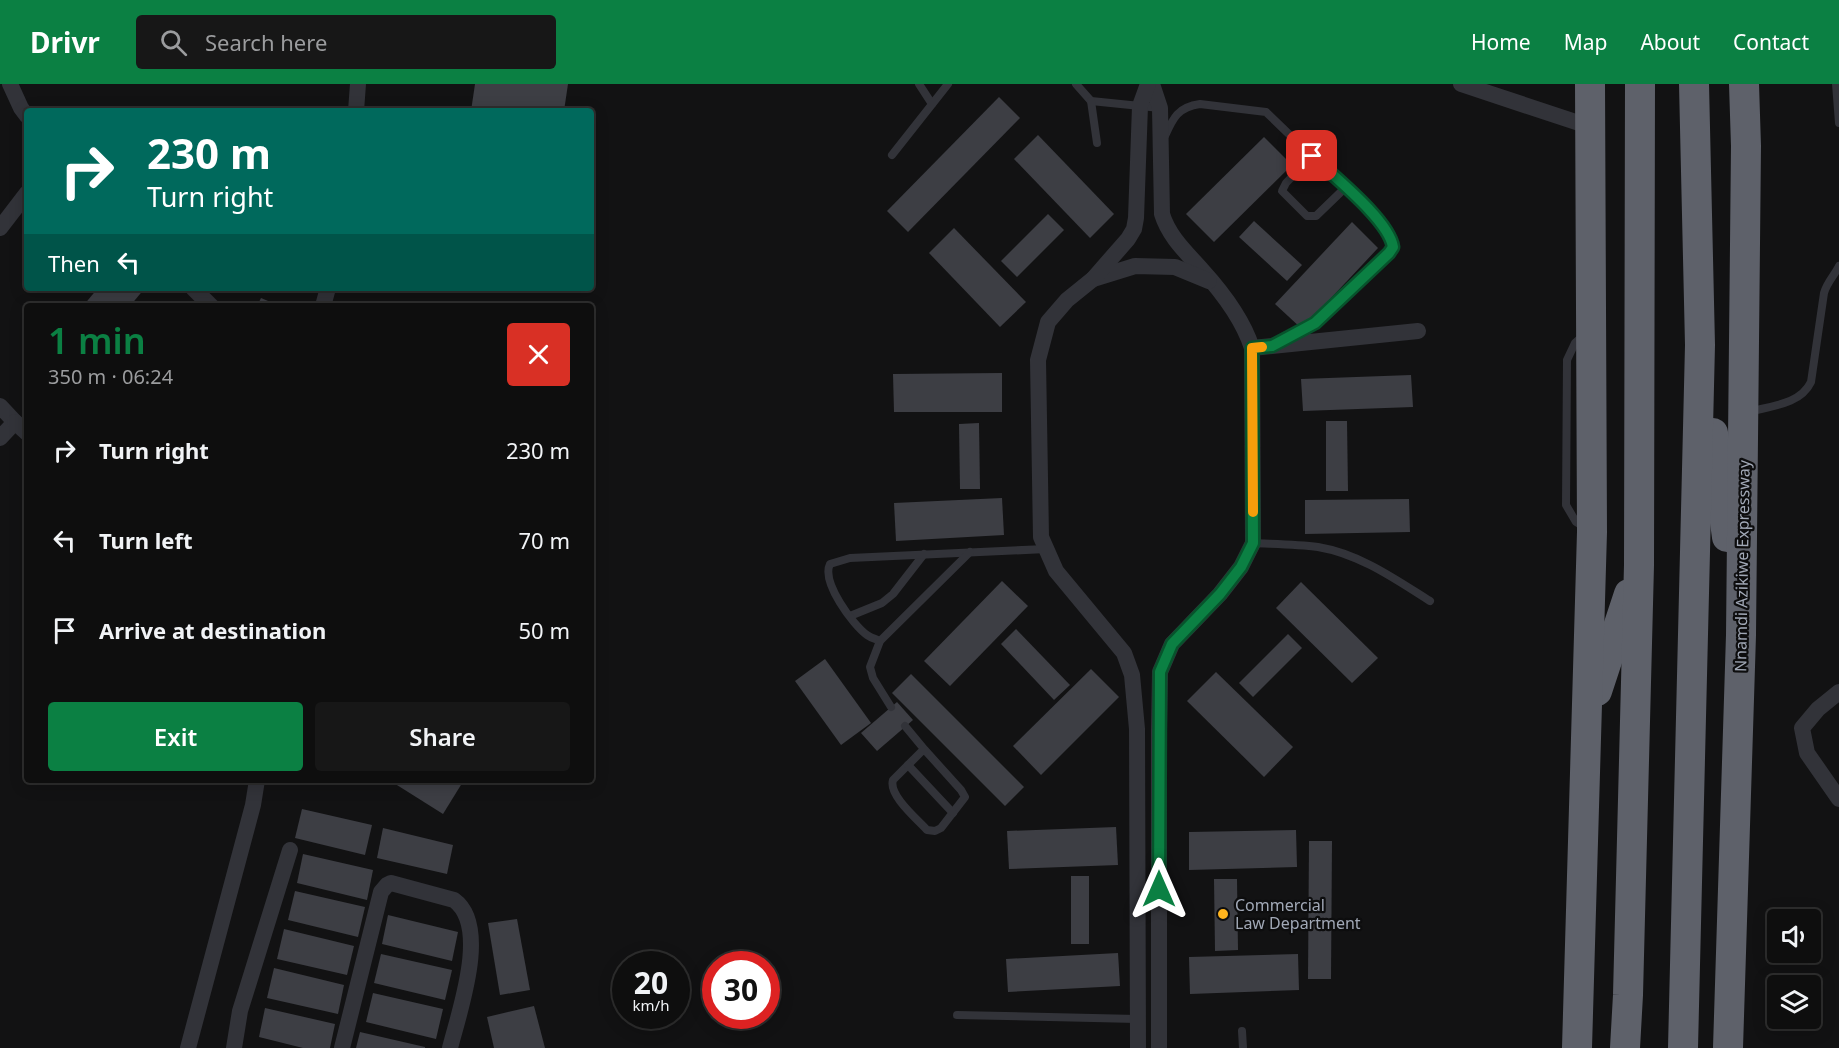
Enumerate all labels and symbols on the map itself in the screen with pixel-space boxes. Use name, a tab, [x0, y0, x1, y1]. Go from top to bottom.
pin	[1286, 130, 1337, 181]
street label: Nnamdi Azikiwe Expressway	[1729, 459, 1755, 672]
position arrow	[1127, 857, 1191, 921]
place label: Commercial Law Department	[1235, 894, 1361, 934]
marker: Commercial Law Department	[1216, 907, 1230, 921]
speed limit sign: 30	[702, 951, 780, 1029]

